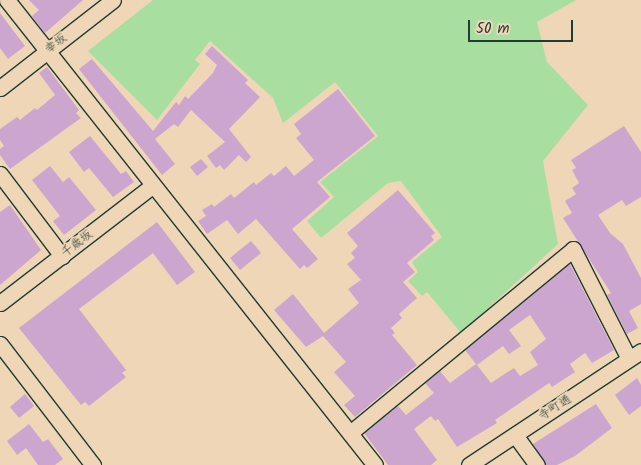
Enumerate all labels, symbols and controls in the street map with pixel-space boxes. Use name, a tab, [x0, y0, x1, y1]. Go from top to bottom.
scale bar	[471, 10, 576, 42]
text: 50 m	[476, 17, 510, 41]
street label: 幸坂	[42, 31, 70, 57]
street label: 千歳坂	[58, 227, 96, 261]
street label: 寺町通	[536, 392, 574, 424]

